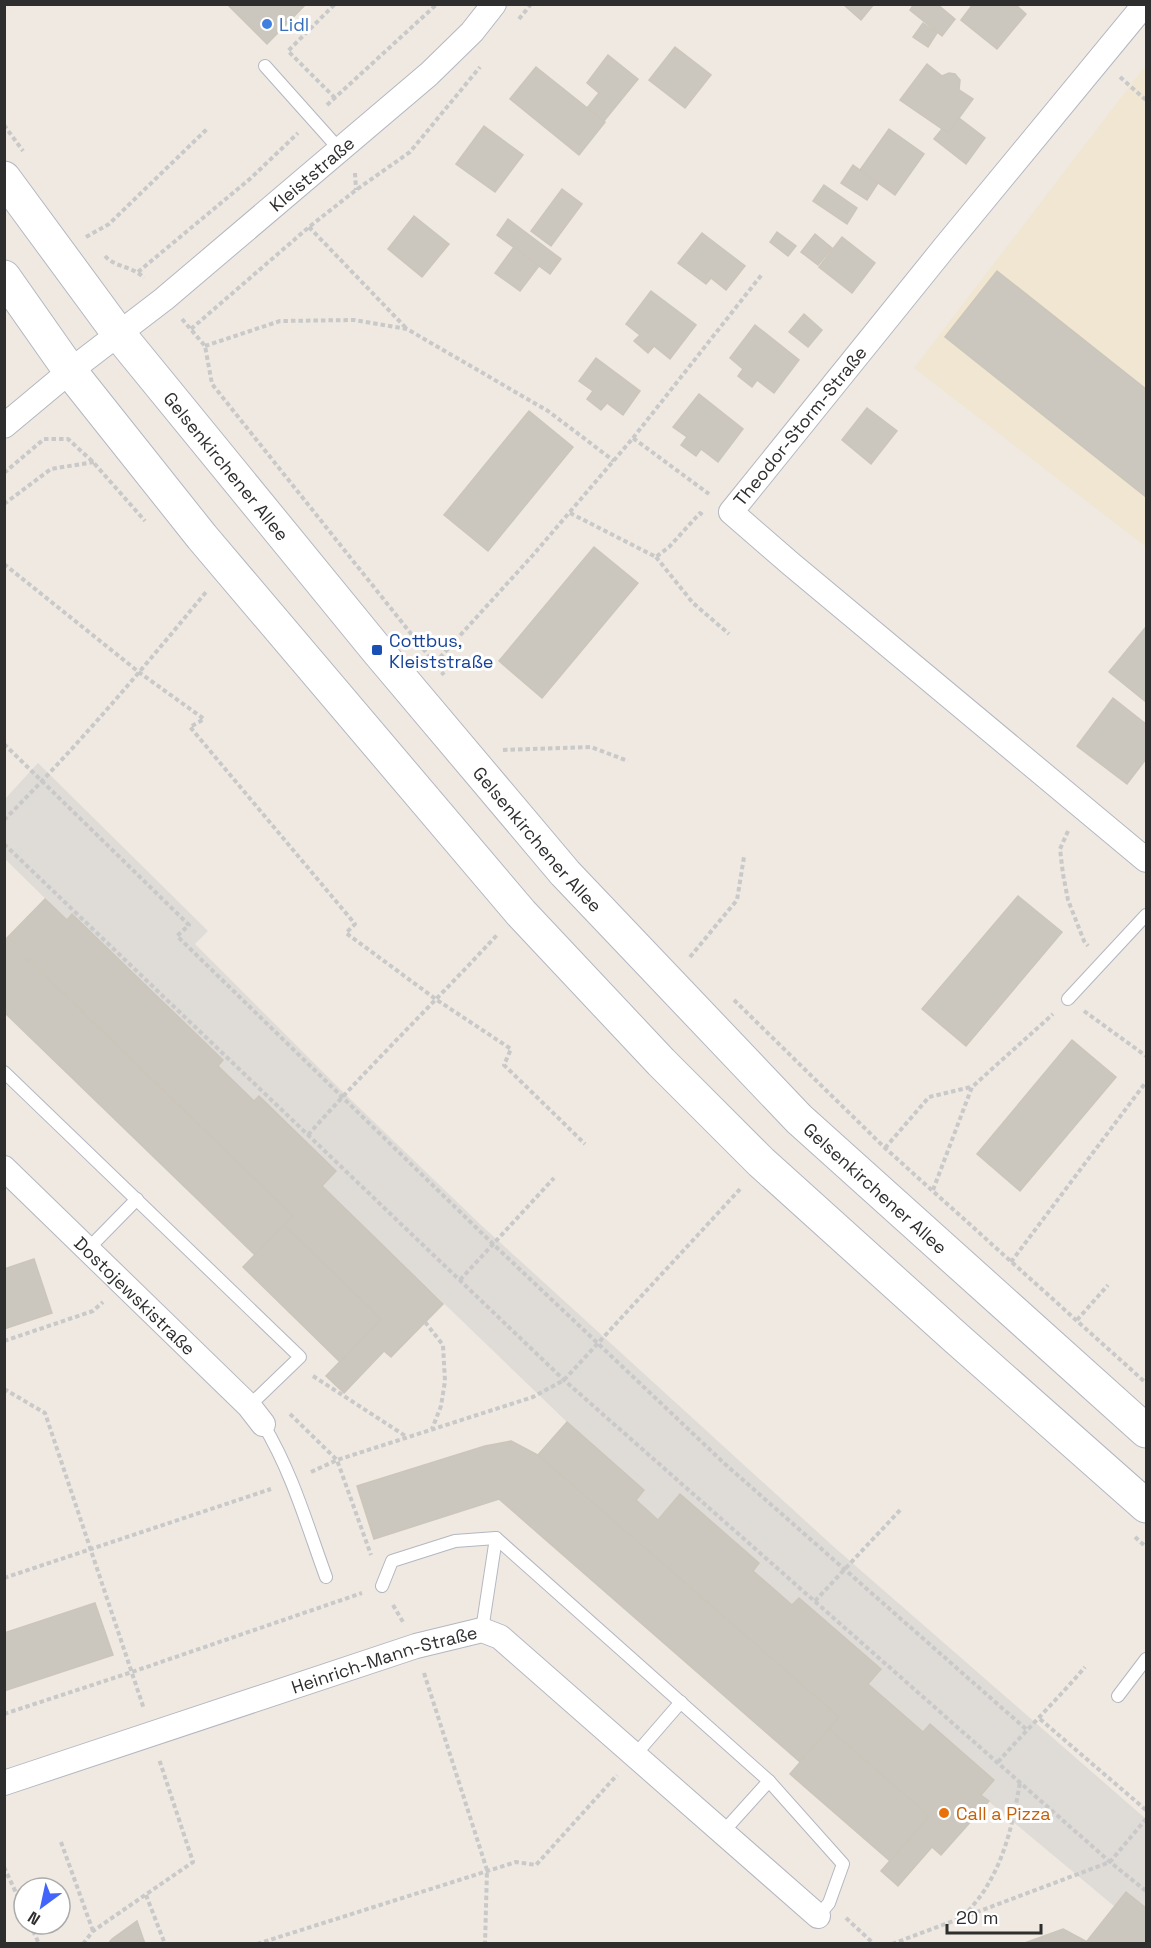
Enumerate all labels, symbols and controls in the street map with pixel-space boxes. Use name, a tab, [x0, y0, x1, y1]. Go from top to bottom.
place label: Lidl	[279, 13, 309, 36]
marker: Lidl	[260, 17, 274, 31]
street label: Kleiststraße	[264, 131, 359, 216]
street label: Theodor-Storm-Straße	[728, 341, 872, 511]
street label: Gelsenkirchener Allee	[159, 387, 294, 545]
place label: Cottbus, Kleiststraße	[389, 629, 493, 673]
marker: Cottbus, Kleiststraße	[370, 643, 384, 657]
street label: Gelsenkirchener Allee	[468, 761, 607, 917]
street label: Gelsenkirchener Allee	[799, 1117, 952, 1259]
street label: Dostojewskistraße	[70, 1231, 201, 1360]
street label: Heinrich-Mann-Straße	[288, 1620, 480, 1698]
place label: Call a Pizza	[956, 1802, 1051, 1825]
marker: Call a Pizza	[937, 1806, 951, 1820]
north arrow	[12, 1876, 72, 1936]
scale bar	[947, 1897, 1042, 1935]
text: N	[24, 1906, 44, 1930]
text: 20 m	[956, 1906, 999, 1929]

